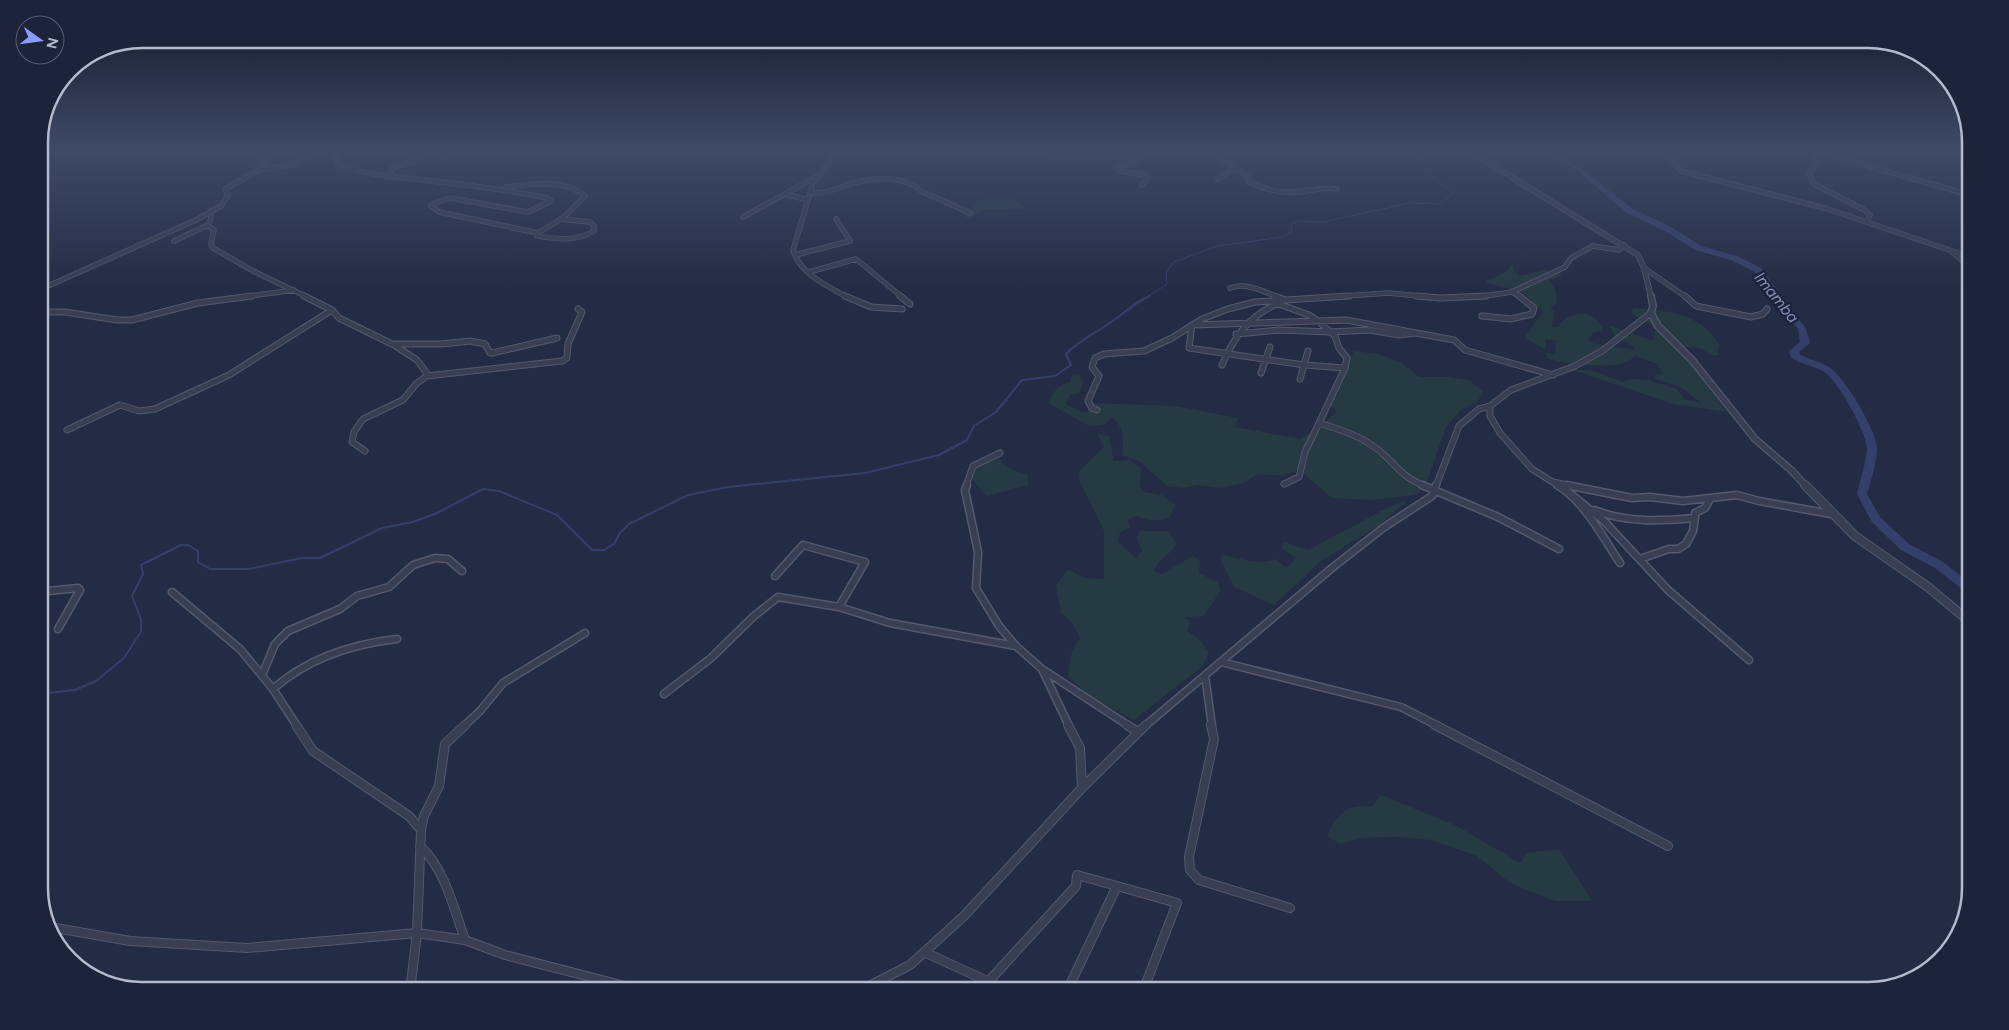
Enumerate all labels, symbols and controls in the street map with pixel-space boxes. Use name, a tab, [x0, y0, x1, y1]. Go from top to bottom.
north arrow	[15, 15, 65, 65]
text: N	[43, 36, 62, 50]
water label: Imamba	[1750, 268, 1803, 327]

